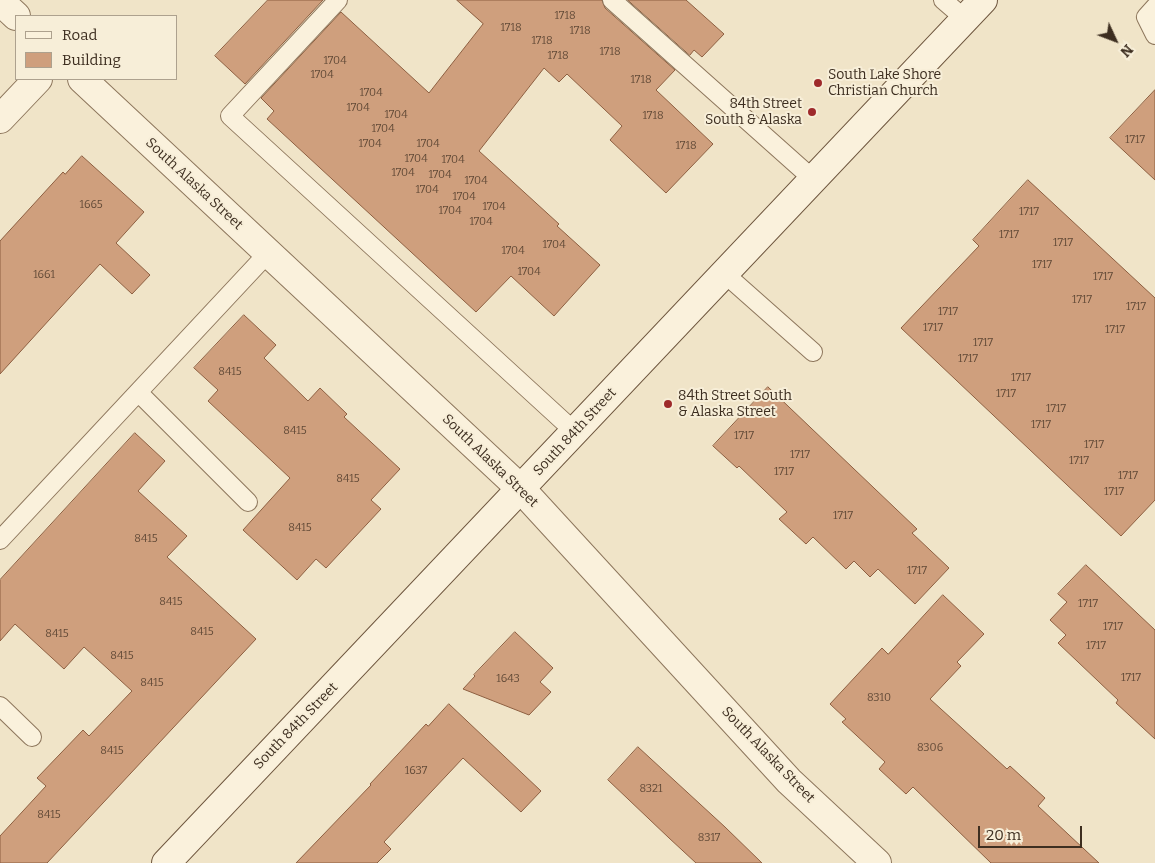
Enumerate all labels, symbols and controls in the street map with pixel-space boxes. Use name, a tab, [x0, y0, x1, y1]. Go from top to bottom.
house number: 1718	[554, 9, 576, 23]
legend	[15, 15, 178, 80]
north arrow	[1090, 15, 1140, 65]
house number: 1718	[500, 21, 522, 35]
house number: 1718	[569, 24, 591, 38]
text: Road	[62, 26, 97, 44]
house number: 1718	[531, 34, 553, 48]
text: N	[1116, 41, 1136, 60]
house number: 1718	[599, 45, 621, 59]
house number: 1718	[547, 49, 569, 63]
text: Building	[62, 51, 121, 69]
house number: 1704	[323, 54, 347, 68]
place label: South Lake Shore Christian Church	[828, 67, 941, 100]
house number: 1704	[310, 68, 334, 82]
house number: 1718	[630, 73, 652, 87]
marker: South Lake Shore Christian Church	[812, 77, 824, 89]
house number: 1704	[359, 86, 383, 100]
place label: 84th Street South & Alaska	[705, 96, 802, 128]
house number: 1704	[346, 101, 370, 115]
marker: 84th Street South & Alaska	[806, 106, 818, 118]
house number: 1704	[384, 108, 408, 122]
house number: 1718	[642, 109, 664, 123]
house number: 1704	[371, 122, 395, 136]
house number: 1717	[1125, 133, 1145, 147]
street label: South Alaska Street	[142, 135, 246, 233]
house number: 1704	[358, 137, 382, 151]
house number: 1704	[416, 137, 440, 151]
house number: 1718	[675, 139, 697, 153]
house number: 1704	[404, 152, 428, 166]
house number: 1704	[441, 153, 465, 167]
house number: 1704	[391, 166, 415, 180]
house number: 1704	[428, 168, 452, 182]
house number: 1704	[464, 174, 488, 188]
house number: 1704	[415, 183, 439, 197]
house number: 1704	[452, 190, 476, 204]
house number: 1665	[79, 198, 103, 212]
house number: 1704	[482, 200, 506, 214]
house number: 1704	[438, 204, 462, 218]
house number: 1717	[1019, 205, 1039, 219]
house number: 1704	[469, 215, 493, 229]
house number: 1717	[999, 228, 1019, 242]
house number: 1717	[1053, 236, 1073, 250]
house number: 1704	[542, 238, 566, 252]
house number: 1704	[501, 244, 525, 258]
house number: 1717	[1032, 258, 1052, 272]
house number: 1704	[517, 265, 541, 279]
house number: 1661	[33, 268, 55, 282]
house number: 1717	[1093, 270, 1113, 284]
house number: 1717	[1072, 293, 1092, 307]
house number: 1717	[1126, 300, 1146, 314]
house number: 1717	[938, 305, 958, 319]
house number: 1717	[923, 321, 943, 335]
house number: 1717	[1105, 323, 1125, 337]
house number: 1717	[973, 336, 993, 350]
house number: 1717	[958, 352, 978, 366]
house number: 8415	[218, 365, 242, 379]
house number: 1717	[1011, 371, 1031, 385]
street label: South 84th Street	[530, 385, 620, 479]
house number: 1717	[996, 387, 1016, 401]
place label: 84th Street South & Alaska Street	[678, 388, 792, 421]
marker: 84th Street South & Alaska Street	[662, 398, 674, 410]
house number: 1717	[1046, 402, 1066, 416]
street label: South Alaska Street	[439, 411, 541, 511]
house number: 1717	[1031, 418, 1051, 432]
house number: 8415	[283, 424, 307, 438]
house number: 1717	[734, 429, 754, 443]
house number: 1717	[1084, 438, 1104, 452]
house number: 1717	[790, 448, 810, 462]
house number: 1717	[1069, 454, 1089, 468]
house number: 1717	[774, 465, 794, 479]
house number: 1717	[1118, 469, 1138, 483]
house number: 8415	[336, 472, 360, 486]
house number: 1717	[1104, 485, 1124, 499]
house number: 1717	[833, 509, 853, 523]
house number: 8415	[288, 521, 312, 535]
house number: 8415	[134, 532, 158, 546]
house number: 1717	[907, 564, 927, 578]
house number: 8415	[159, 595, 183, 609]
house number: 1717	[1078, 597, 1098, 611]
house number: 1717	[1103, 620, 1123, 634]
house number: 8415	[190, 625, 214, 639]
house number: 8415	[45, 627, 69, 641]
house number: 1717	[1086, 639, 1106, 653]
house number: 8415	[110, 649, 134, 663]
house number: 1717	[1121, 671, 1141, 685]
house number: 1643	[496, 672, 520, 686]
house number: 8415	[140, 676, 164, 690]
street label: South 84th Street	[250, 679, 342, 773]
house number: 8310	[867, 691, 891, 705]
street label: South Alaska Street	[718, 704, 818, 806]
house number: 8306	[917, 741, 943, 755]
house number: 8415	[100, 744, 124, 758]
house number: 1637	[405, 764, 427, 778]
house number: 8321	[639, 782, 663, 796]
house number: 8415	[37, 808, 61, 822]
scale bar	[980, 816, 1084, 848]
text: 20 m	[986, 826, 1021, 844]
house number: 8317	[698, 831, 720, 845]

